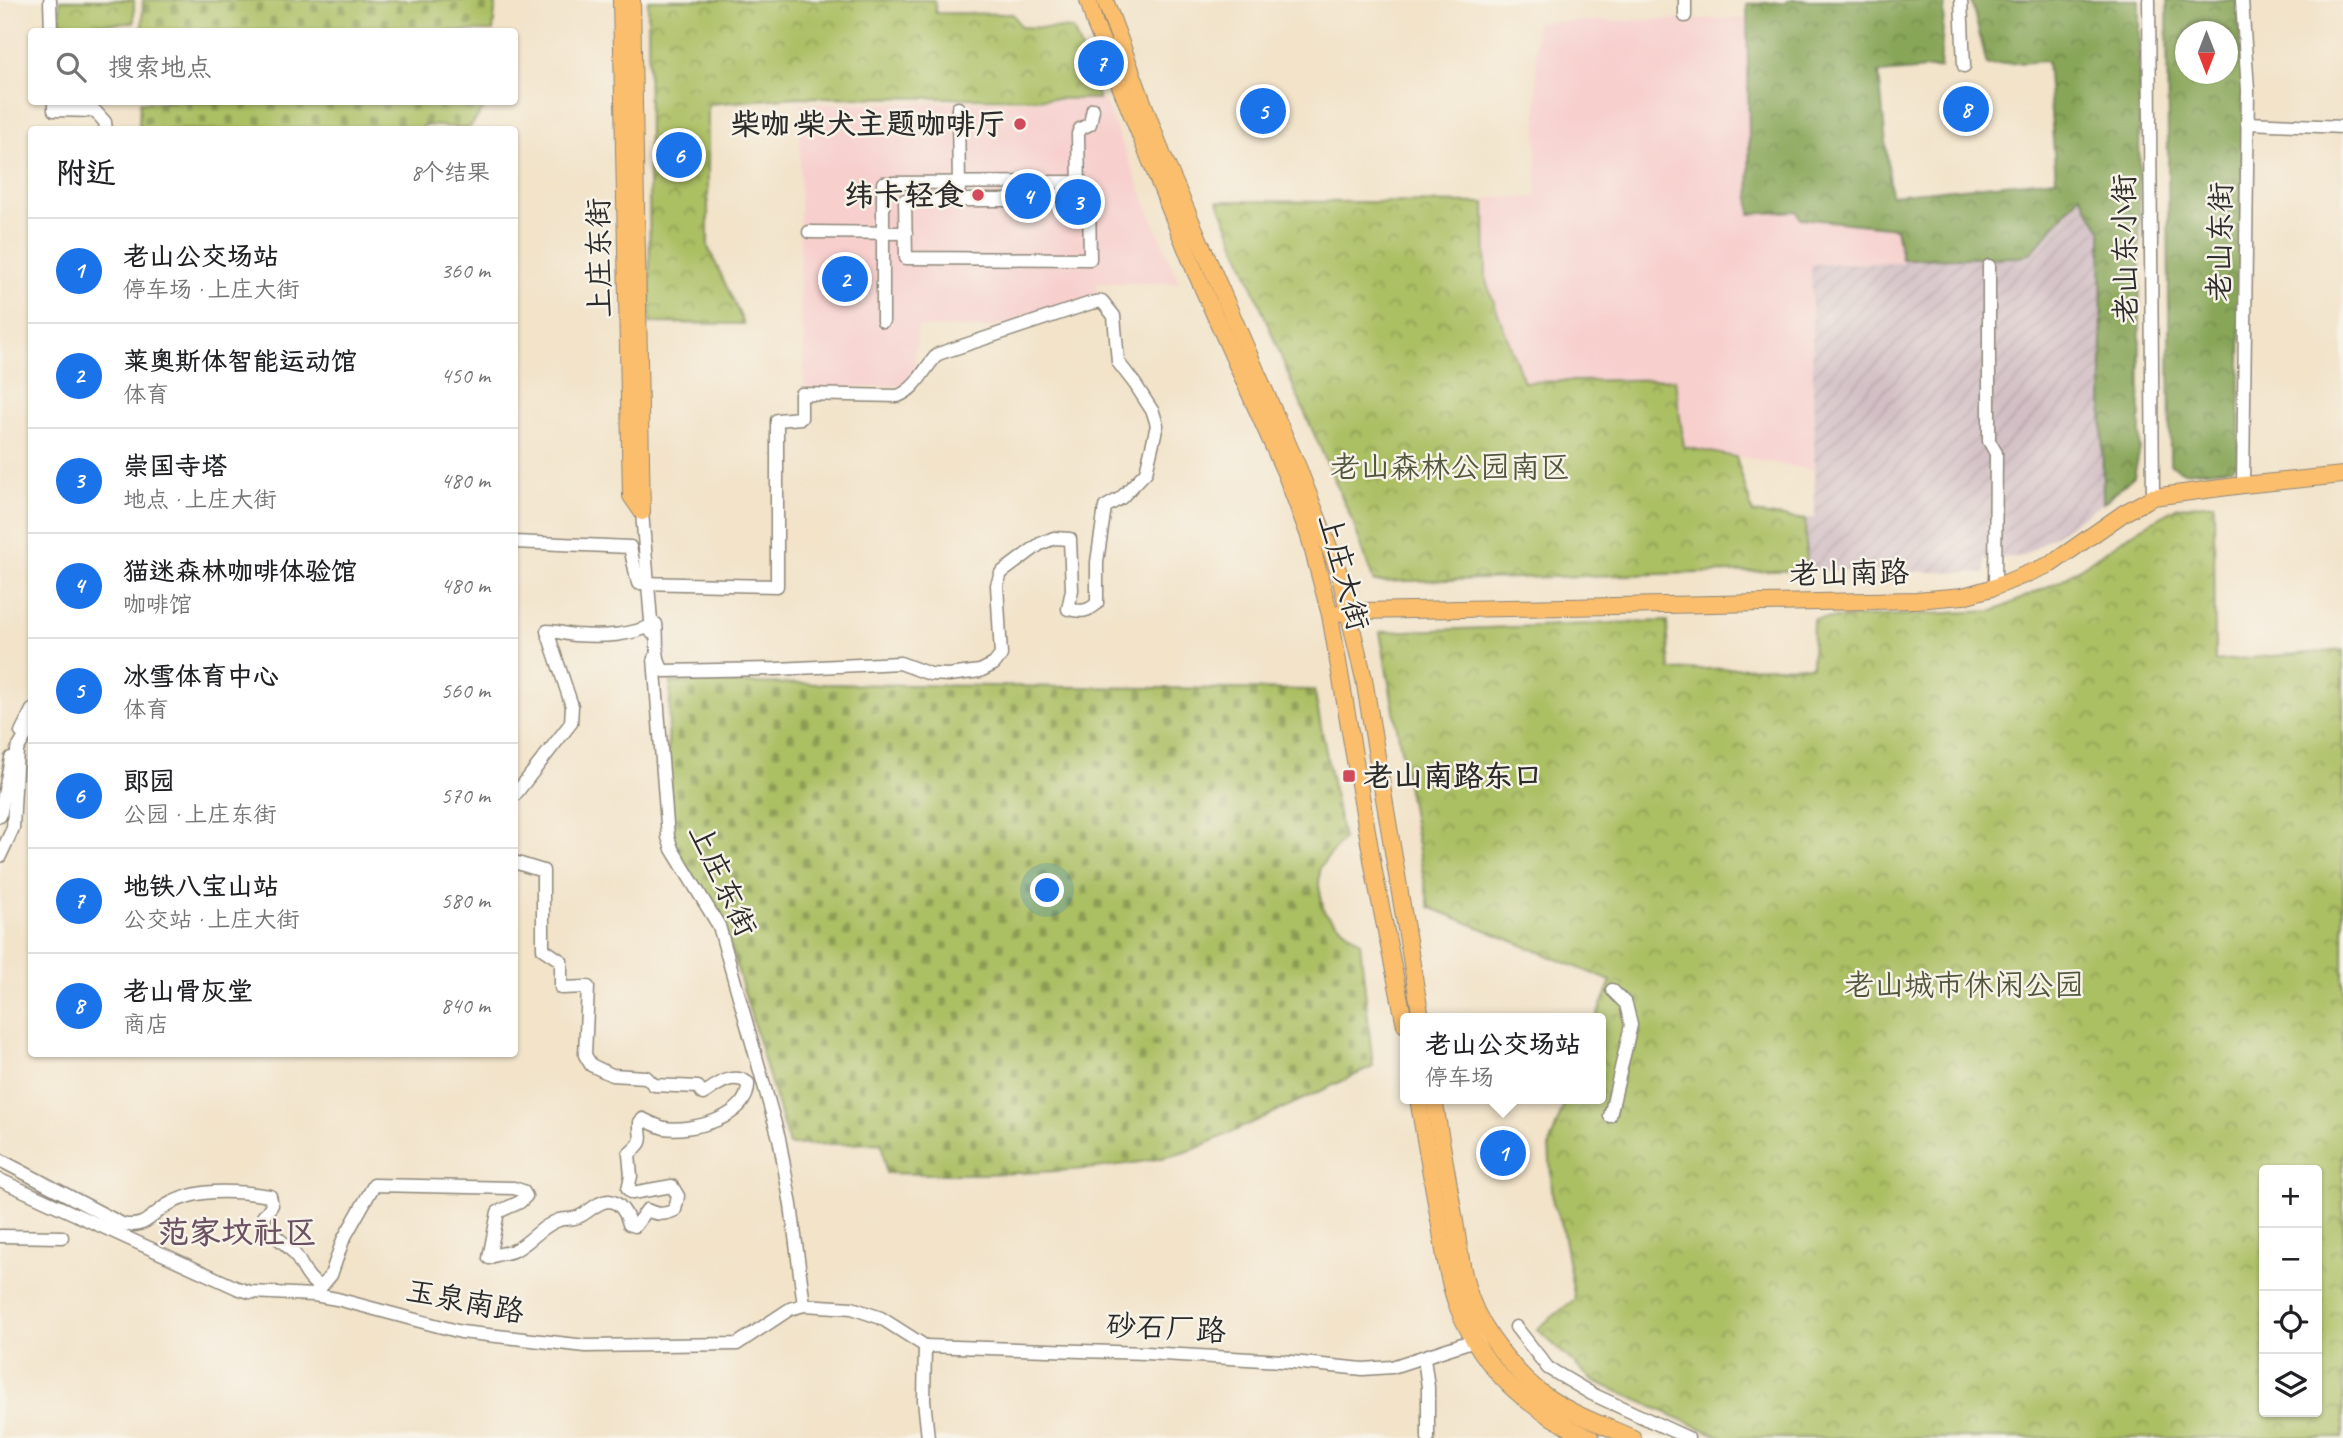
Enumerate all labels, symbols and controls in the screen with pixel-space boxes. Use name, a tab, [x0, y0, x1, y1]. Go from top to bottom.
north arrow	[2175, 21, 2238, 84]
search box	[28, 28, 518, 105]
pin: 7	[1078, 37, 1124, 89]
icon: search	[52, 48, 90, 86]
text: 搜索地点	[108, 51, 212, 84]
pin: 8	[1943, 83, 1989, 135]
pin: 5	[1240, 85, 1286, 137]
place label: 柴咖·柴犬主题咖啡厅	[730, 105, 1006, 143]
marker: 柴咖·柴犬主题咖啡厅	[1012, 116, 1028, 132]
pin: 6	[656, 129, 702, 181]
text: 附近	[56, 154, 116, 192]
text: 8个结果	[411, 158, 490, 187]
pin: 4	[1005, 170, 1051, 222]
street label: 老山东小街	[2105, 174, 2145, 324]
place label: 纬卡轻食	[844, 176, 964, 214]
pin: 3	[1055, 176, 1101, 228]
street label: 老山东街	[2200, 182, 2240, 302]
marker: 纬卡轻食	[970, 187, 986, 203]
street label: 上庄东街	[579, 198, 619, 318]
text: 老山公交场站	[123, 240, 279, 273]
pin: 2	[822, 253, 868, 305]
text: 1	[74, 256, 84, 285]
text: 360 m	[441, 256, 490, 285]
text: 停车场 · 上庄大街	[123, 275, 299, 304]
text: 莱奥斯体智能运动馆	[123, 345, 357, 378]
text: 2	[74, 361, 84, 390]
text: 450 m	[441, 361, 490, 390]
text: 体育	[123, 380, 169, 409]
park label: 老山森林公园南区	[1330, 448, 1570, 486]
text: 崇国寺塔	[123, 450, 227, 483]
text: 3	[74, 466, 84, 495]
text: 480 m	[441, 466, 490, 495]
text: 地点 · 上庄大街	[123, 485, 276, 514]
street label: 上庄大街	[1310, 509, 1378, 635]
street label: 老山南路	[1789, 553, 1909, 593]
text: 猫迷森林咖啡体验馆	[123, 555, 357, 588]
text: 4	[74, 571, 84, 600]
text: 480 m	[441, 571, 490, 600]
text: 咖啡馆	[123, 590, 192, 619]
text: 冰雪体育中心	[123, 660, 279, 693]
text: 5	[74, 676, 84, 705]
text: 560 m	[441, 676, 490, 705]
text: 体育	[123, 695, 169, 724]
place label: 老山南路东口	[1363, 757, 1543, 795]
text: 郎园	[123, 765, 175, 798]
marker: 老山南路东口	[1341, 768, 1357, 784]
text: 6	[74, 781, 84, 810]
text: 570 m	[441, 781, 490, 810]
text: 公园 · 上庄东街	[123, 800, 276, 829]
street label: 上庄东街	[680, 818, 766, 942]
text: 地铁八宝山站	[123, 870, 279, 903]
your location	[1030, 873, 1064, 907]
text: 7	[74, 886, 84, 915]
text: 580 m	[441, 886, 490, 915]
text: 公交站 · 上庄大街	[123, 905, 299, 934]
park label: 老山城市休闲公园	[1844, 966, 2084, 1004]
text: 老山骨灰堂	[123, 975, 253, 1008]
text: 8	[74, 991, 84, 1020]
text: 840 m	[441, 991, 490, 1020]
text: 商店	[123, 1010, 169, 1039]
popup	[1400, 1013, 1606, 1104]
text: 老山公交场站	[1425, 1028, 1581, 1061]
text: 停车场	[1425, 1063, 1494, 1092]
pin: 1	[1480, 1127, 1526, 1179]
map controls	[2259, 1165, 2322, 1417]
button: +	[2259, 1165, 2322, 1228]
district label: 范家坟社区	[157, 1212, 317, 1253]
button: −	[2259, 1228, 2322, 1291]
street label: 玉泉南路	[402, 1271, 528, 1331]
button: locate	[2259, 1291, 2322, 1354]
street label: 砂石厂路	[1105, 1306, 1227, 1350]
button: layers	[2259, 1354, 2322, 1417]

